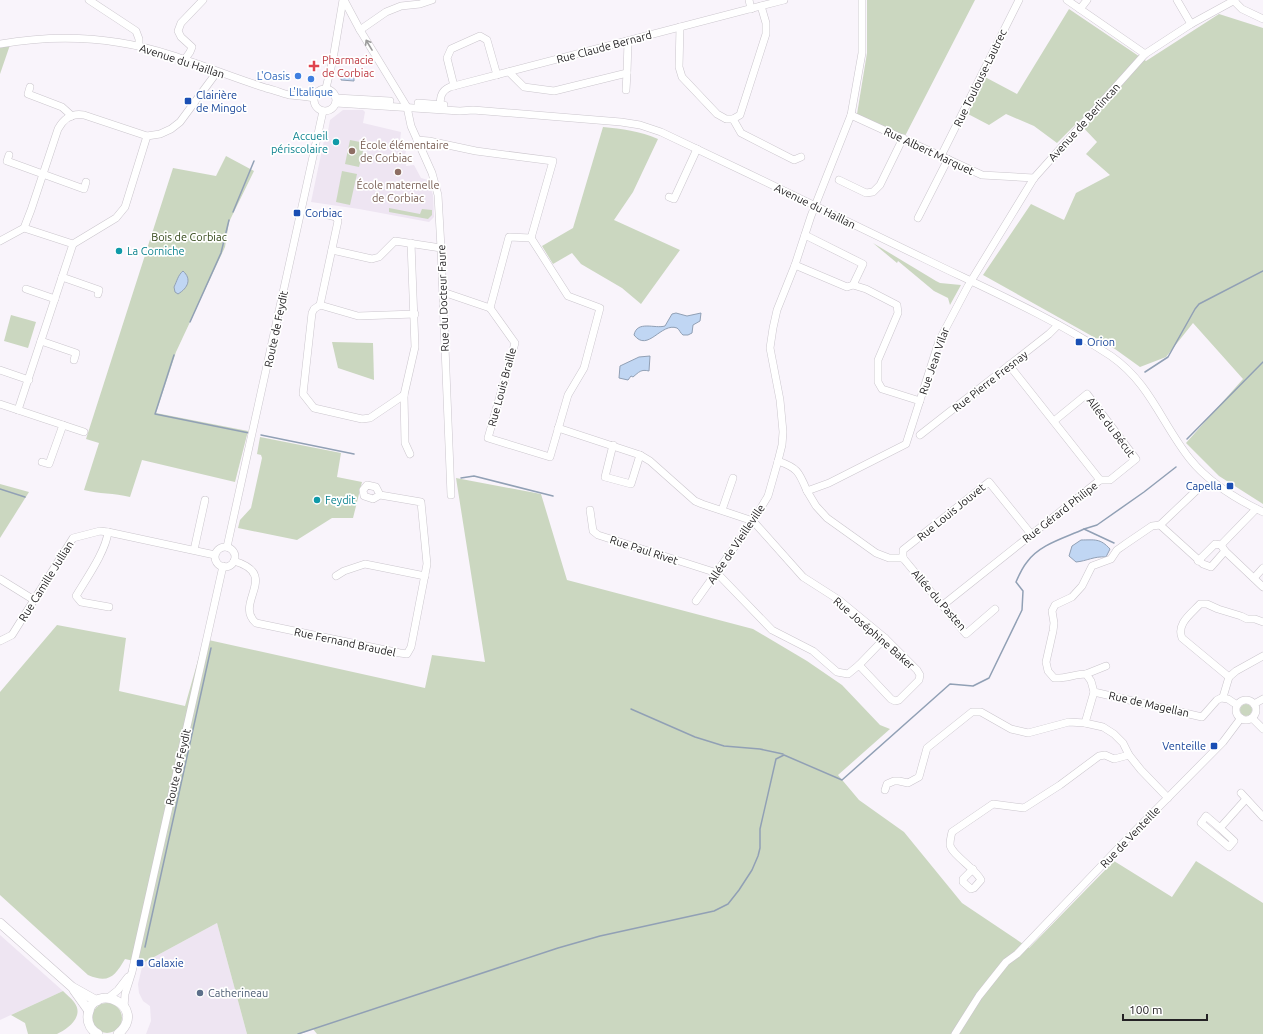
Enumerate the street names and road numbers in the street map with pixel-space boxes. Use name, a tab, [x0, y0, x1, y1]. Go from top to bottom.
street label: Rue Toulouse-Lautrec	[951, 27, 1009, 129]
street label: Rue Claude Bernard	[555, 29, 653, 65]
street label: Avenue du Haillan	[138, 42, 226, 80]
street label: Avenue de Berlincan	[1046, 81, 1122, 163]
street label: Rue Albert Marquet	[882, 125, 976, 177]
street label: Avenue du Haillan	[773, 181, 857, 231]
street label: Rue du Docteur Faure	[435, 244, 451, 352]
street label: Route de Feydit	[262, 289, 290, 368]
street label: Rue Jean Vilar	[917, 325, 951, 396]
street label: Rue Louis Braille	[486, 346, 518, 428]
street label: Rue Pierre Fresnay	[950, 348, 1030, 414]
street label: Allée du Bécut	[1085, 395, 1138, 460]
street label: Rue Gérard Philipe	[1020, 479, 1100, 545]
street label: Rue Louis Jouvet	[915, 481, 988, 543]
street label: Allée de Vieilleville	[705, 502, 767, 586]
street label: Rue Paul Rivet	[608, 533, 680, 567]
street label: Rue Camille Jullian	[16, 539, 76, 623]
street label: Allée du Pasten	[909, 567, 969, 633]
street label: Rue Joséphine Baker	[831, 595, 917, 672]
street label: Rue Fernand Braudel	[293, 625, 397, 659]
street label: Rue de Magellan	[1108, 689, 1190, 719]
street label: Route de Feydit	[163, 727, 193, 806]
street label: Rue de Venteille	[1098, 804, 1162, 870]

